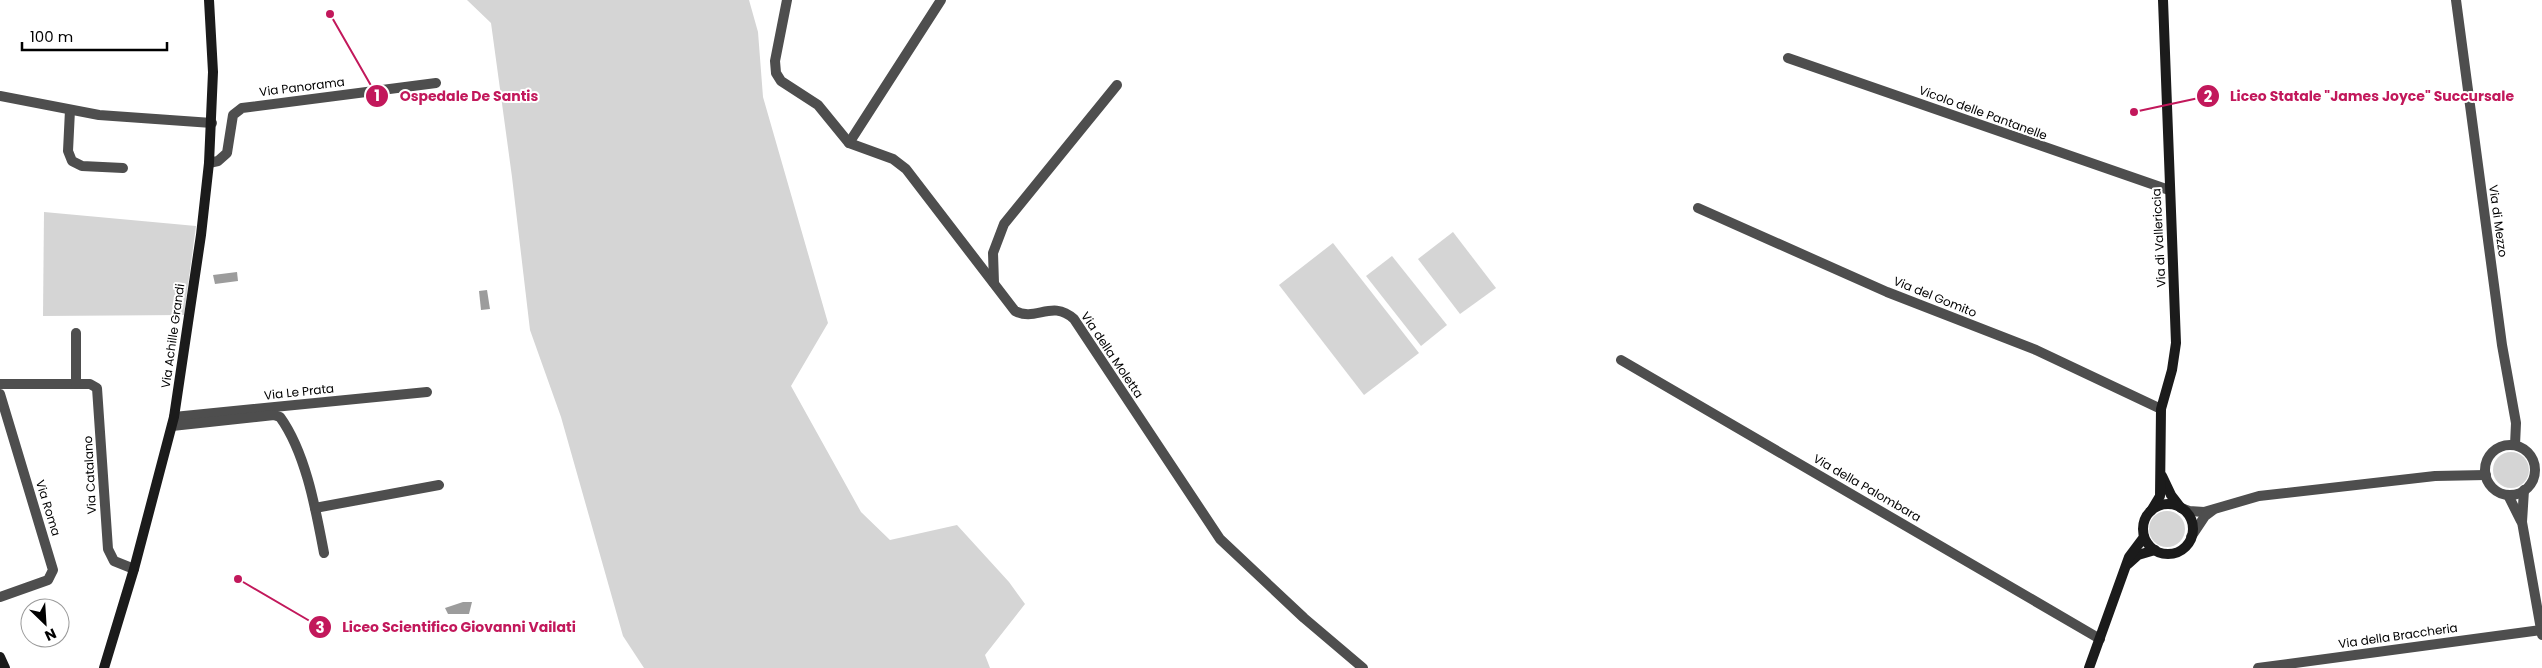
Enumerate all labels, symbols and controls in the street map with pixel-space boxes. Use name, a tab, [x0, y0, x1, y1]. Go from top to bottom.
scale bar	[22, 20, 168, 52]
text: 100 m	[30, 26, 73, 47]
street label: Via Panorama	[258, 73, 346, 100]
callout: Ospedale De Santis	[365, 81, 548, 110]
street label: Vicolo delle Pantanelle	[1917, 81, 2050, 144]
callout: Liceo Statale "James Joyce" Succursale	[2195, 82, 2524, 111]
text: 1	[374, 85, 380, 106]
text: Ospedale De Santis	[400, 86, 538, 106]
text: 2	[2204, 86, 2213, 107]
text: Liceo Statale "James Joyce" Succursale	[2230, 86, 2514, 106]
street label: Via di Mezzo	[2485, 184, 2512, 259]
street label: Via di Vallericcia	[2147, 188, 2170, 288]
street label: Via del Gomito	[1891, 272, 1980, 321]
street label: Via Achille Grandi	[157, 282, 188, 389]
street label: Via della Moletta	[1077, 308, 1148, 401]
street label: Via Le Prata	[263, 379, 335, 404]
street label: Via Catalano	[79, 435, 100, 515]
street label: Via della Palombara	[1810, 450, 1924, 525]
street label: Via Roma	[32, 478, 65, 538]
north arrow	[20, 598, 70, 648]
callout: Liceo Scientifico Giovanni Vailati	[307, 613, 586, 642]
text: 3	[315, 617, 325, 638]
text: Liceo Scientifico Giovanni Vailati	[342, 617, 576, 637]
street label: Via della Braccheria	[2337, 619, 2459, 652]
text: N	[41, 623, 59, 646]

